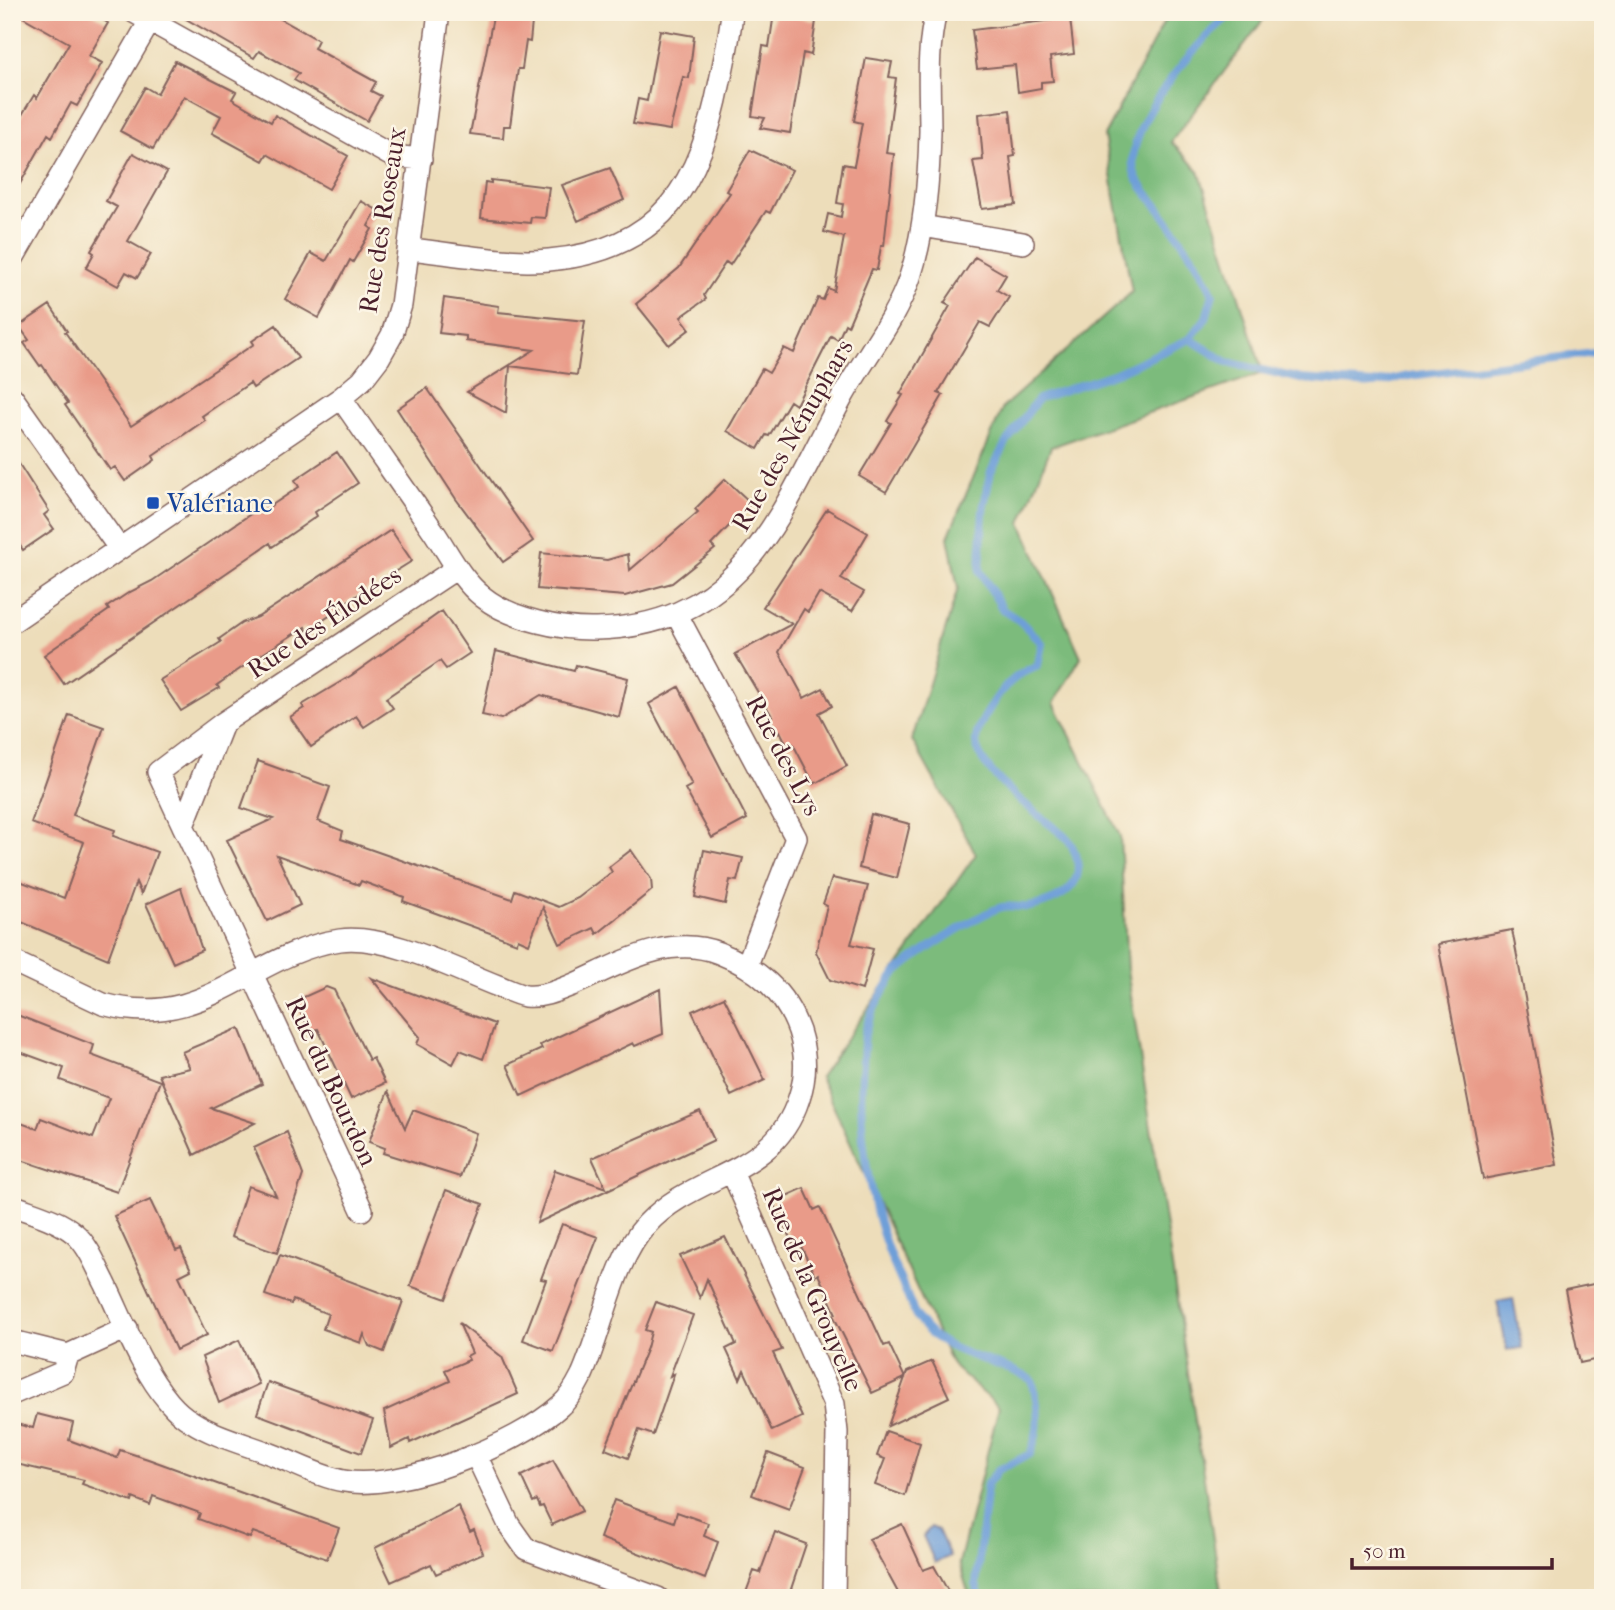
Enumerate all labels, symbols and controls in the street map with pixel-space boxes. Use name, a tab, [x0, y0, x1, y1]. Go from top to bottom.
street label: Rue des Roseaux	[352, 124, 413, 315]
street label: Rue des Nénuphars	[725, 334, 860, 537]
place label: Valériane	[166, 488, 273, 519]
marker: Valériane	[145, 495, 161, 511]
street label: Rue des Élodées	[241, 559, 407, 685]
street label: Rue des Lys	[739, 690, 828, 821]
street label: Rue du Bourdon	[279, 992, 384, 1171]
street label: Rue de la Grouyelle	[756, 1183, 870, 1396]
scale bar	[1352, 1526, 1552, 1570]
text: 50 m	[1363, 1539, 1406, 1563]

